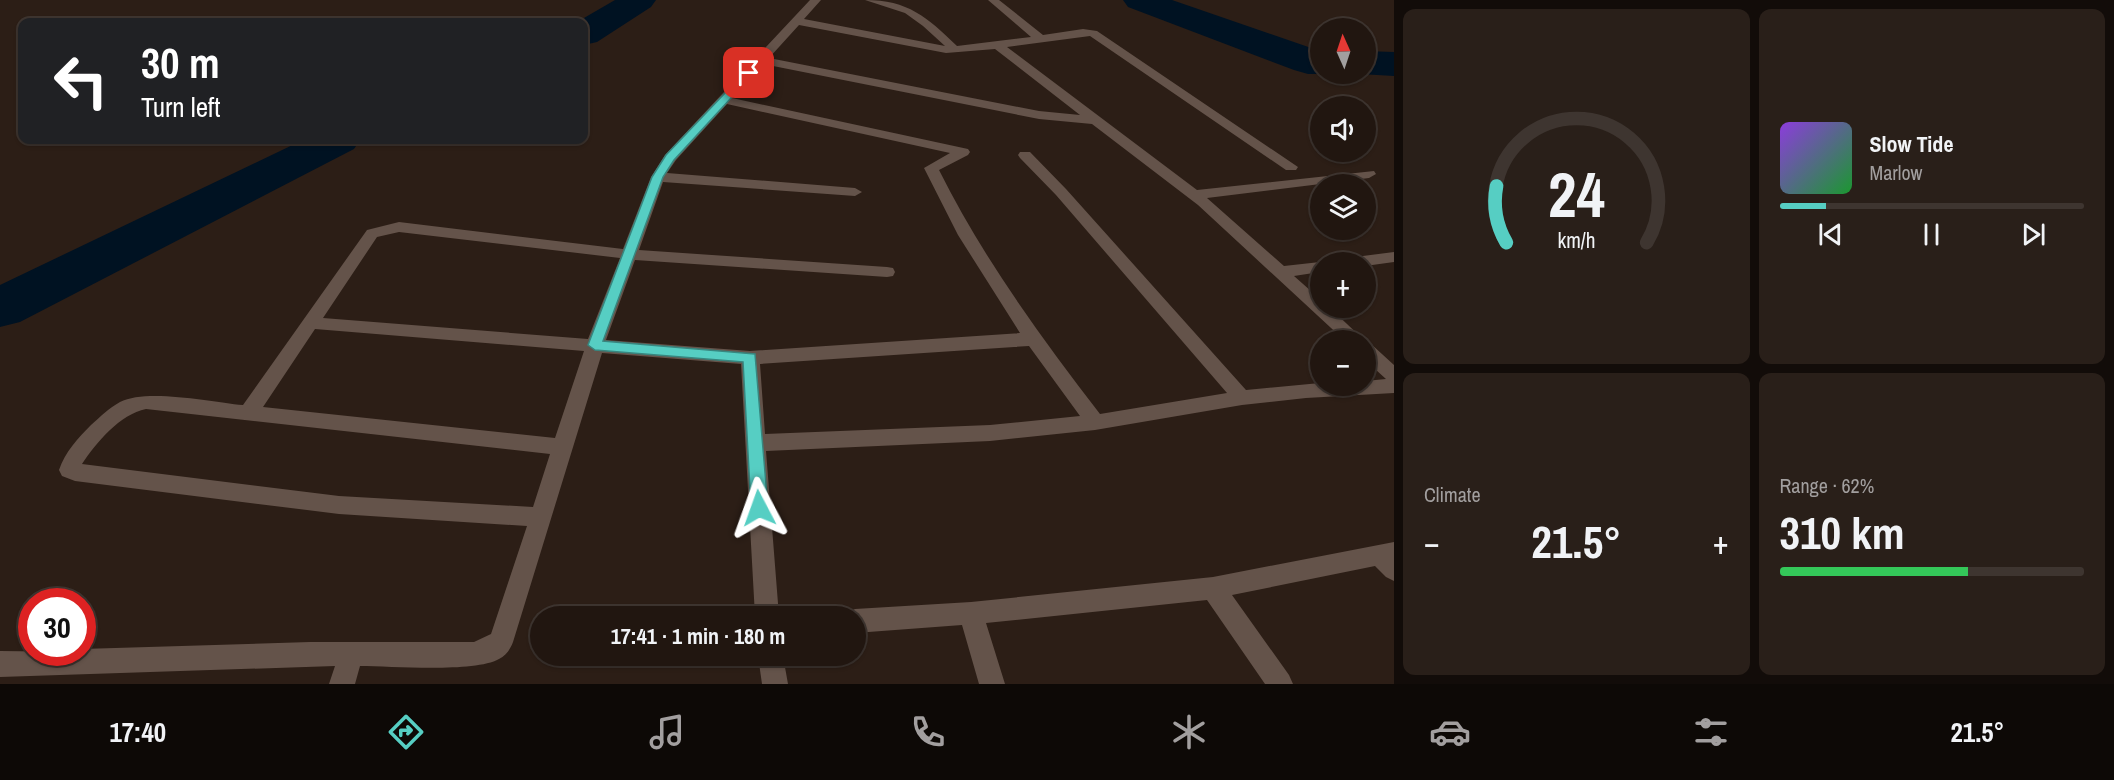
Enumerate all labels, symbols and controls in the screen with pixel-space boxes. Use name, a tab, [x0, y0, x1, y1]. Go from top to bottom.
north arrow	[1310, 18, 1376, 84]
map controls	[1310, 18, 1376, 396]
text: 30 m	[141, 35, 220, 91]
icon: left	[42, 42, 120, 120]
pin	[723, 47, 774, 98]
icon: arrive	[732, 56, 765, 89]
text: Turn left	[141, 89, 220, 125]
button: sound	[1310, 96, 1376, 162]
text: Slow Tide	[1870, 129, 1953, 159]
text: 24	[1548, 153, 1605, 237]
text: Marlow	[1870, 159, 1922, 186]
button: layers	[1310, 174, 1376, 240]
icon: previous	[1814, 218, 1847, 251]
icon: pause	[1915, 218, 1948, 251]
icon: next	[2017, 218, 2050, 251]
text: km/h	[1557, 227, 1595, 256]
button: +	[1310, 252, 1376, 318]
button: −	[1310, 330, 1376, 396]
text: Range · 62%	[1780, 472, 1874, 499]
position arrow	[727, 476, 791, 540]
text: Climate	[1424, 481, 1481, 508]
text: 310 km	[1780, 502, 1905, 563]
text: 21.5°	[1531, 511, 1621, 572]
text: −	[1424, 520, 1440, 564]
text: +	[1713, 520, 1728, 564]
speed limit sign: 30	[18, 588, 96, 666]
text: 17:41 · 1 min · 180 m	[611, 621, 785, 651]
icon: directions	[385, 711, 427, 753]
icon: music	[646, 711, 688, 753]
icon: phone	[907, 711, 949, 753]
icon: climate	[1168, 711, 1210, 753]
icon: car	[1429, 711, 1471, 753]
icon: filters	[1690, 711, 1732, 753]
text: 17:40	[109, 714, 166, 750]
text: 21.5°	[1951, 714, 2004, 750]

